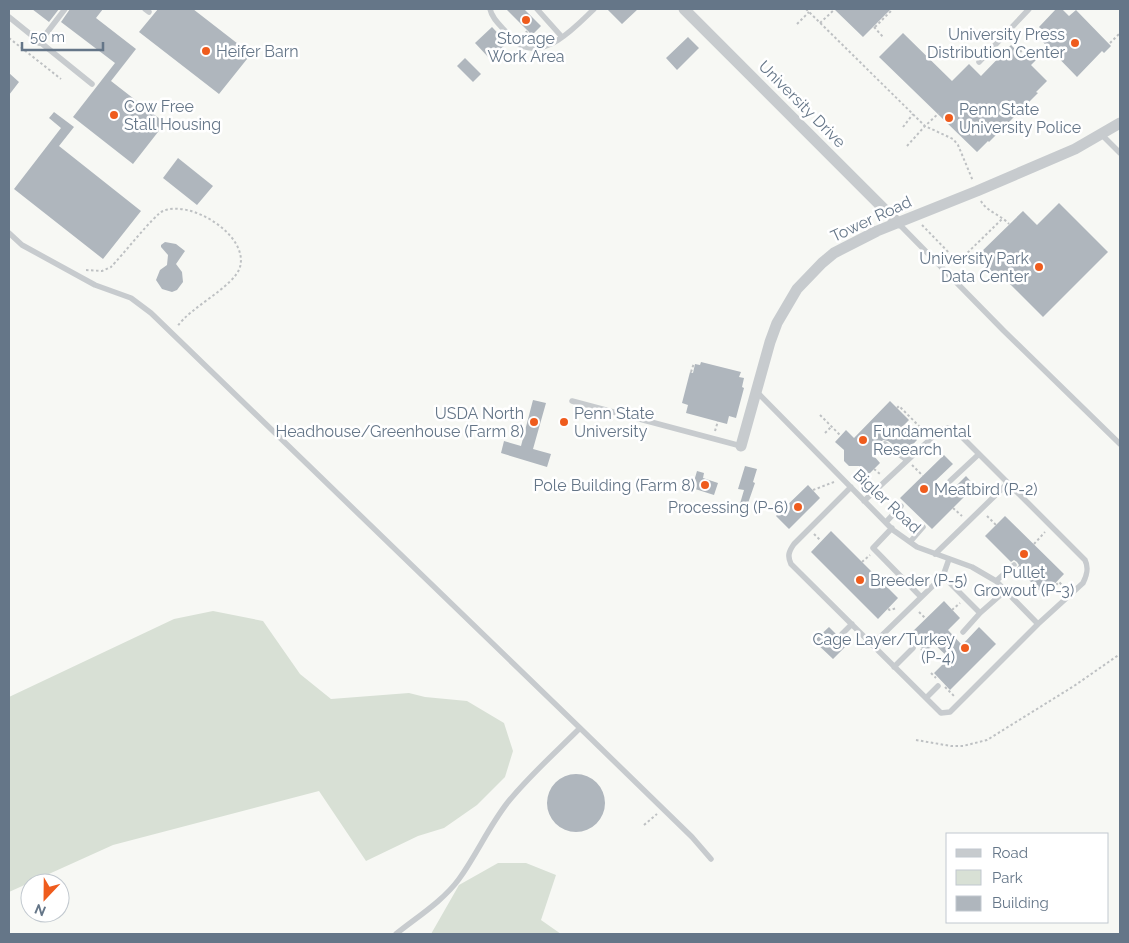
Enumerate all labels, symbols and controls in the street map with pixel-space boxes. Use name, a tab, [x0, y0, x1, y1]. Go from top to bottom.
marker: Storage Work Area	[520, 14, 532, 26]
scale bar	[22, 20, 104, 52]
place label: University Press Distribution Center	[927, 25, 1065, 62]
text: 50 m	[30, 28, 65, 46]
place label: Storage Work Area	[487, 29, 565, 66]
marker: University Press Distribution Center	[1069, 37, 1081, 49]
place label: Heifer Barn	[216, 42, 299, 61]
marker: Heifer Barn	[200, 45, 212, 57]
street label: University Drive	[755, 57, 849, 151]
place label: Cow Free Stall Housing	[124, 97, 221, 134]
place label: Penn State University Police	[959, 100, 1081, 137]
marker: Cow Free Stall Housing	[108, 109, 120, 121]
marker: Penn State University Police	[943, 112, 955, 124]
street label: Tower Road	[828, 192, 914, 246]
place label: University Park Data Center	[919, 249, 1030, 286]
marker: University Park Data Center	[1033, 261, 1045, 273]
place label: USDA North Headhouse/Greenhouse (Farm 8)	[275, 404, 524, 441]
place label: Penn State University	[574, 404, 654, 441]
marker: USDA North Headhouse/Greenhouse (Farm 8)	[528, 416, 540, 428]
marker: Penn State University	[558, 416, 570, 428]
place label: Fundamental Research	[873, 422, 972, 459]
marker: Fundamental Research	[857, 434, 869, 446]
street label: Bigler Road	[849, 465, 925, 537]
place label: Pole Building (Farm 8)	[534, 476, 695, 495]
marker: Pole Building (Farm 8)	[699, 479, 711, 491]
place label: Meatbird (P-2)	[934, 480, 1038, 499]
marker: Meatbird (P-2)	[918, 483, 930, 495]
place label: Processing (P-6)	[668, 498, 788, 517]
marker: Processing (P-6)	[792, 501, 804, 513]
marker: Pullet Growout (P-3)	[1018, 548, 1030, 560]
place label: Pullet Growout (P-3)	[974, 563, 1074, 600]
place label: Breeder (P-5)	[870, 571, 967, 590]
marker: Breeder (P-5)	[854, 574, 866, 586]
place label: Cage Layer/Turkey (P-4)	[812, 630, 955, 667]
marker: Cage Layer/Turkey (P-4)	[959, 642, 971, 654]
legend	[946, 833, 1109, 923]
text: Road	[992, 844, 1028, 862]
text: Park	[992, 869, 1023, 887]
north arrow	[20, 873, 70, 923]
text: Building	[992, 894, 1049, 912]
text: N	[32, 901, 48, 919]

